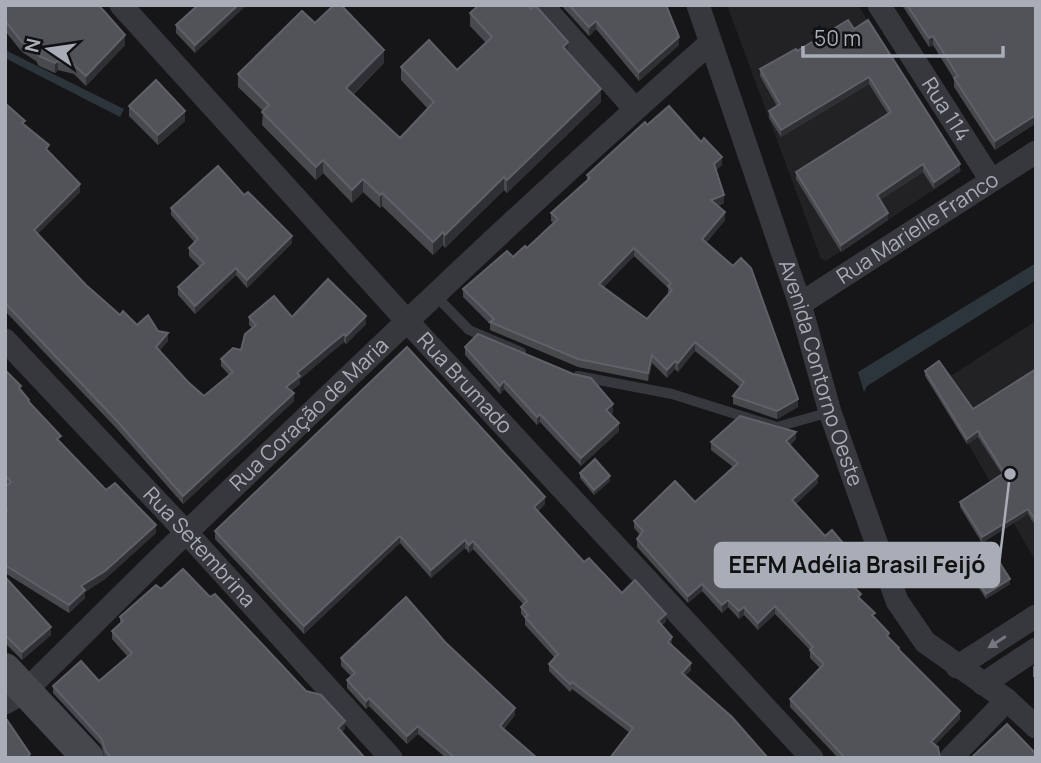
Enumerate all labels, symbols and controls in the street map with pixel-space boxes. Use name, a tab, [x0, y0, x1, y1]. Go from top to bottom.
north arrow	[14, 14, 84, 84]
scale bar	[803, 14, 1002, 58]
text: 50 m	[814, 24, 861, 52]
text: N	[18, 36, 47, 55]
street label: Rua 114	[916, 72, 977, 146]
street label: Rua Marielle Franco	[831, 165, 1004, 290]
street label: Avenida Contorno Oeste	[773, 256, 870, 490]
street label: Rua Brumado	[411, 326, 519, 439]
street label: Rua Coração de Maria	[223, 331, 394, 497]
street label: Rua Setembrina	[138, 480, 262, 613]
callout: EEFM Adélia Brasil Feijó	[715, 543, 999, 587]
text: EEFM Adélia Brasil Feijó	[729, 548, 985, 580]
one-way arrow	[987, 635, 1006, 648]

